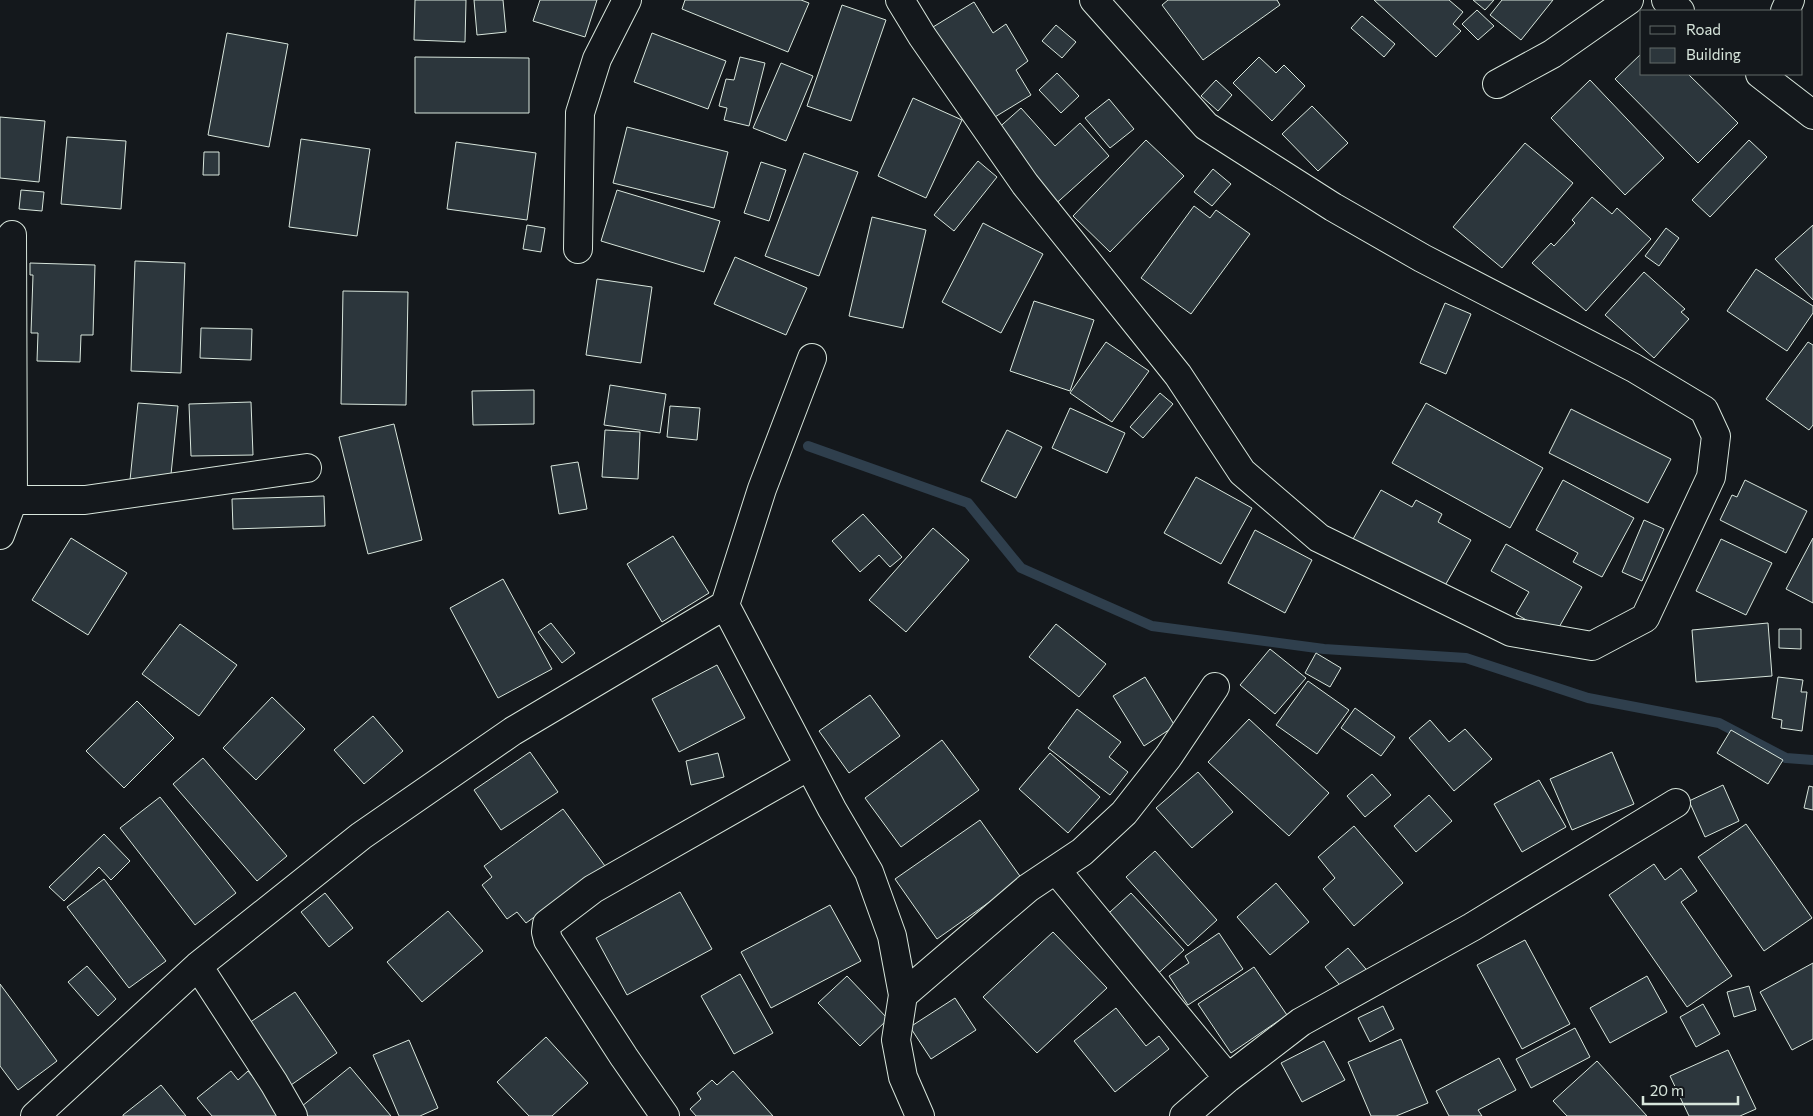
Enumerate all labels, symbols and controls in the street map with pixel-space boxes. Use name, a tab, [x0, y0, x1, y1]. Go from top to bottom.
legend	[1640, 10, 1803, 75]
text: Road	[1686, 20, 1721, 38]
text: Building	[1686, 45, 1741, 63]
scale bar	[1643, 1074, 1738, 1106]
text: 20 m	[1650, 1081, 1684, 1099]

